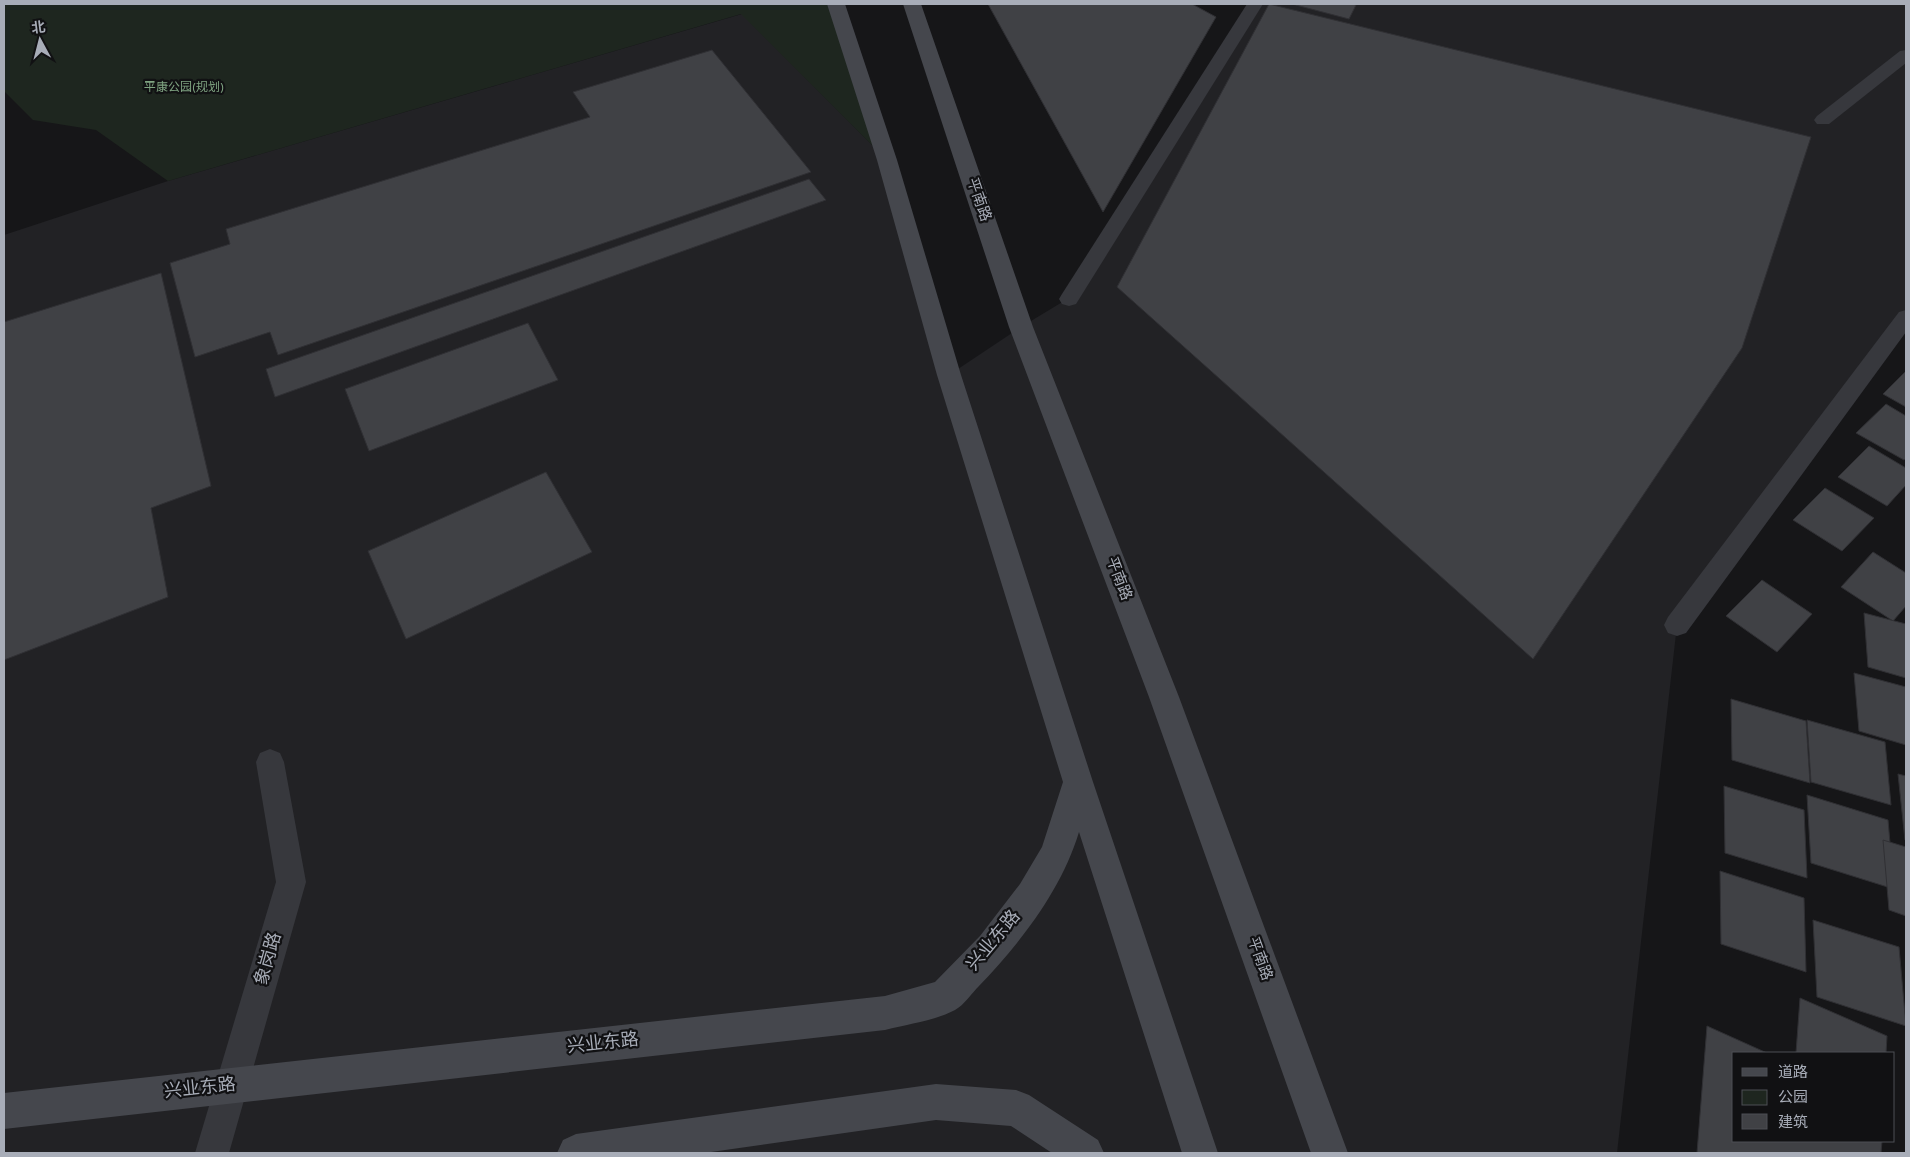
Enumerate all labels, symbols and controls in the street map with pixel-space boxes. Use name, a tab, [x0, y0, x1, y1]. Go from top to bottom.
north arrow	[15, 15, 65, 65]
text: 北	[31, 19, 47, 38]
park label: 平康公园(规划)	[144, 80, 224, 96]
street label: 平南路	[962, 176, 994, 224]
street label: 平南路	[1101, 555, 1135, 603]
street label: 兴业东路	[962, 906, 1026, 976]
street label: 象岗路	[251, 930, 287, 988]
street label: 平南路	[1242, 935, 1276, 983]
street label: 兴业东路	[566, 1029, 640, 1059]
legend	[1732, 1052, 1895, 1142]
text: 道路	[1778, 1064, 1808, 1083]
street label: 兴业东路	[163, 1074, 237, 1104]
text: 公园	[1778, 1089, 1808, 1108]
text: 建筑	[1778, 1114, 1808, 1133]

